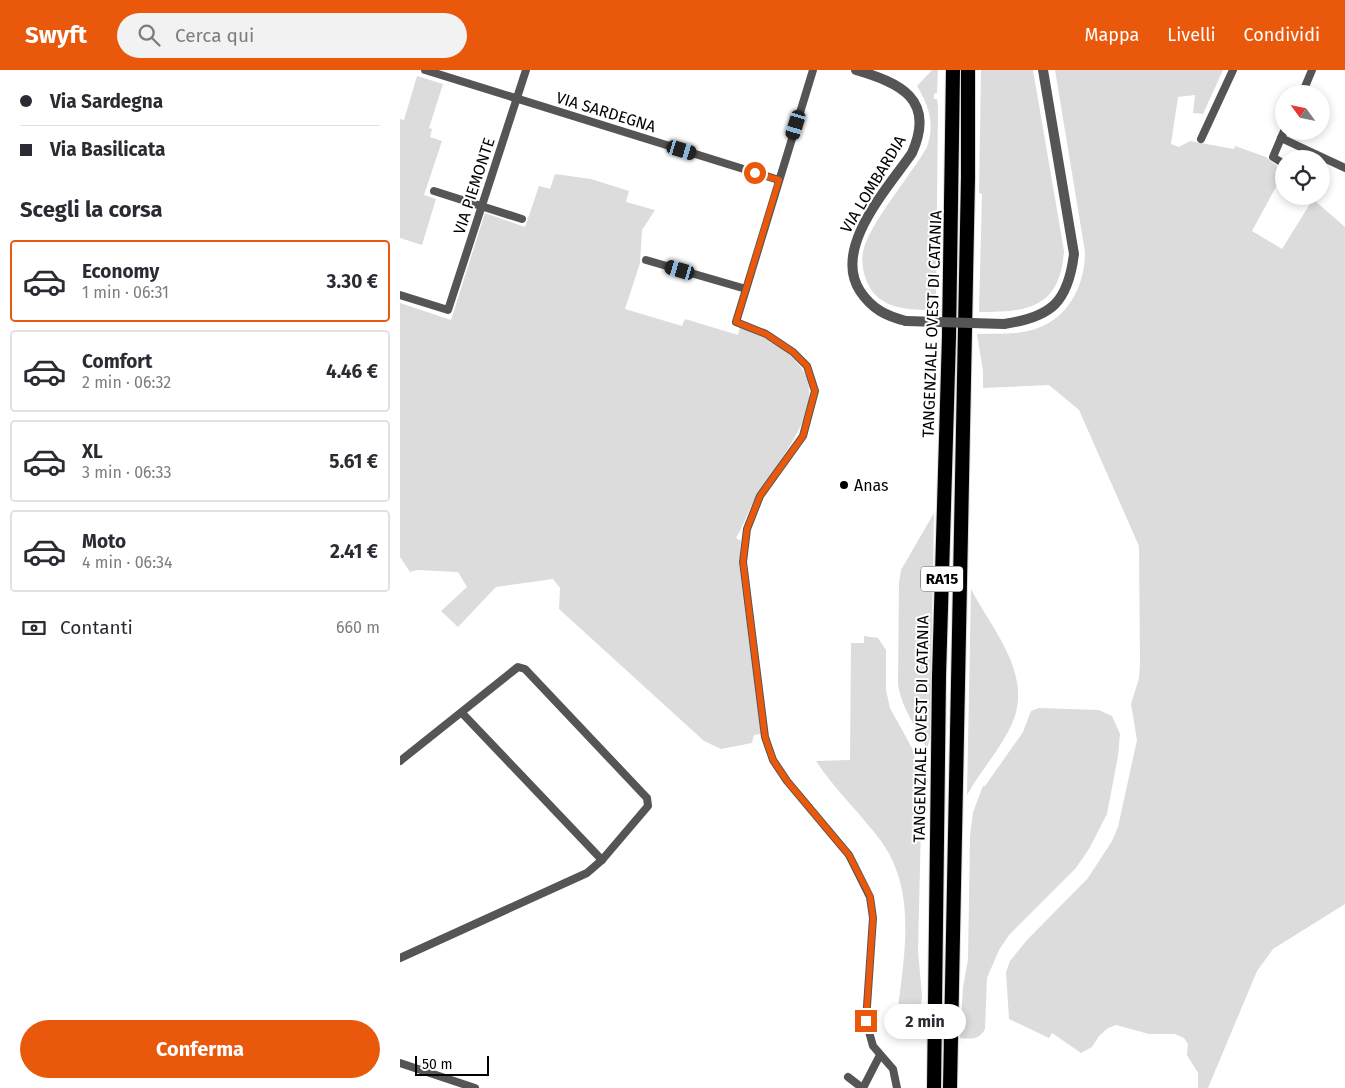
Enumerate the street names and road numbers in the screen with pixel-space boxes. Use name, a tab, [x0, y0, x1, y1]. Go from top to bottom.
street label: VIA SARDEGNA	[554, 88, 659, 136]
street label: VIA LOMBARDIA	[836, 131, 910, 236]
street label: VIA PIEMONTE	[449, 135, 499, 237]
street label: TANGENZIALE OVEST DI CATANIA	[919, 209, 945, 438]
road number: RA15	[921, 566, 963, 592]
street label: TANGENZIALE OVEST DI CATANIA	[910, 614, 932, 843]

